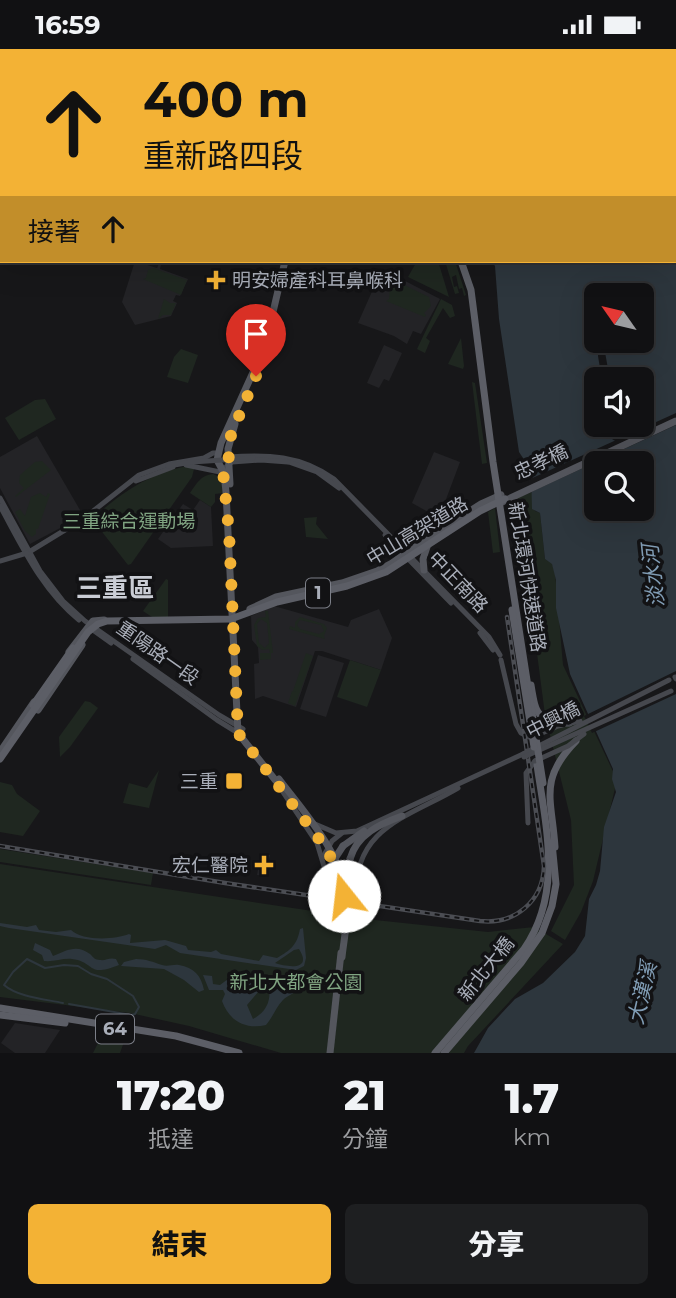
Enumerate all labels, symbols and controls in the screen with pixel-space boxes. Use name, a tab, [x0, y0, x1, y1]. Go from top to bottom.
text: 16:59	[35, 9, 101, 41]
text: 400 m	[143, 70, 309, 129]
icon: ahead	[28, 77, 119, 168]
text: 重新路四段	[143, 136, 303, 175]
icon: ahead	[94, 210, 132, 248]
text: 接著	[28, 216, 80, 248]
place label: 明安婦產科耳鼻喉科	[232, 269, 403, 292]
marker: 明安婦產科耳鼻喉科	[206, 270, 226, 290]
north arrow	[584, 283, 654, 353]
map controls	[584, 283, 654, 521]
pin	[226, 304, 286, 376]
icon: arrive	[237, 315, 275, 353]
button: sound	[584, 367, 654, 437]
street label: 忠孝橋	[510, 440, 572, 484]
button: search	[584, 451, 654, 521]
street label: 中山高架道路	[362, 492, 472, 570]
street label: 新北環河快速道路	[504, 500, 550, 654]
park label: 三重綜合運動場	[62, 510, 196, 533]
water label: 淡水河	[637, 539, 669, 609]
street label: 中正南路	[423, 547, 493, 617]
district label: 三重區	[76, 572, 154, 604]
road number: 1	[306, 579, 330, 607]
street label: 重陽路一段	[112, 616, 204, 690]
street label: 中興橋	[522, 697, 584, 743]
place label: 三重	[180, 770, 218, 793]
marker: 三重	[224, 771, 244, 791]
place label: 宏仁醫院	[172, 854, 248, 877]
marker: 宏仁醫院	[254, 855, 274, 875]
position arrow	[307, 859, 381, 933]
street label: 新北大橋	[453, 932, 519, 1006]
water label: 大漢溪	[623, 957, 662, 1027]
park label: 新北大都會公園	[229, 971, 363, 994]
road number: 64	[96, 1014, 134, 1044]
text: 17:20	[117, 1069, 225, 1121]
text: 21	[344, 1069, 386, 1121]
text: 1.7	[505, 1072, 559, 1124]
text: km	[513, 1123, 551, 1151]
text: 抵達	[148, 1125, 194, 1153]
text: 分鐘	[342, 1125, 388, 1153]
button: 結束	[28, 1204, 331, 1284]
button: 分享	[345, 1204, 648, 1284]

